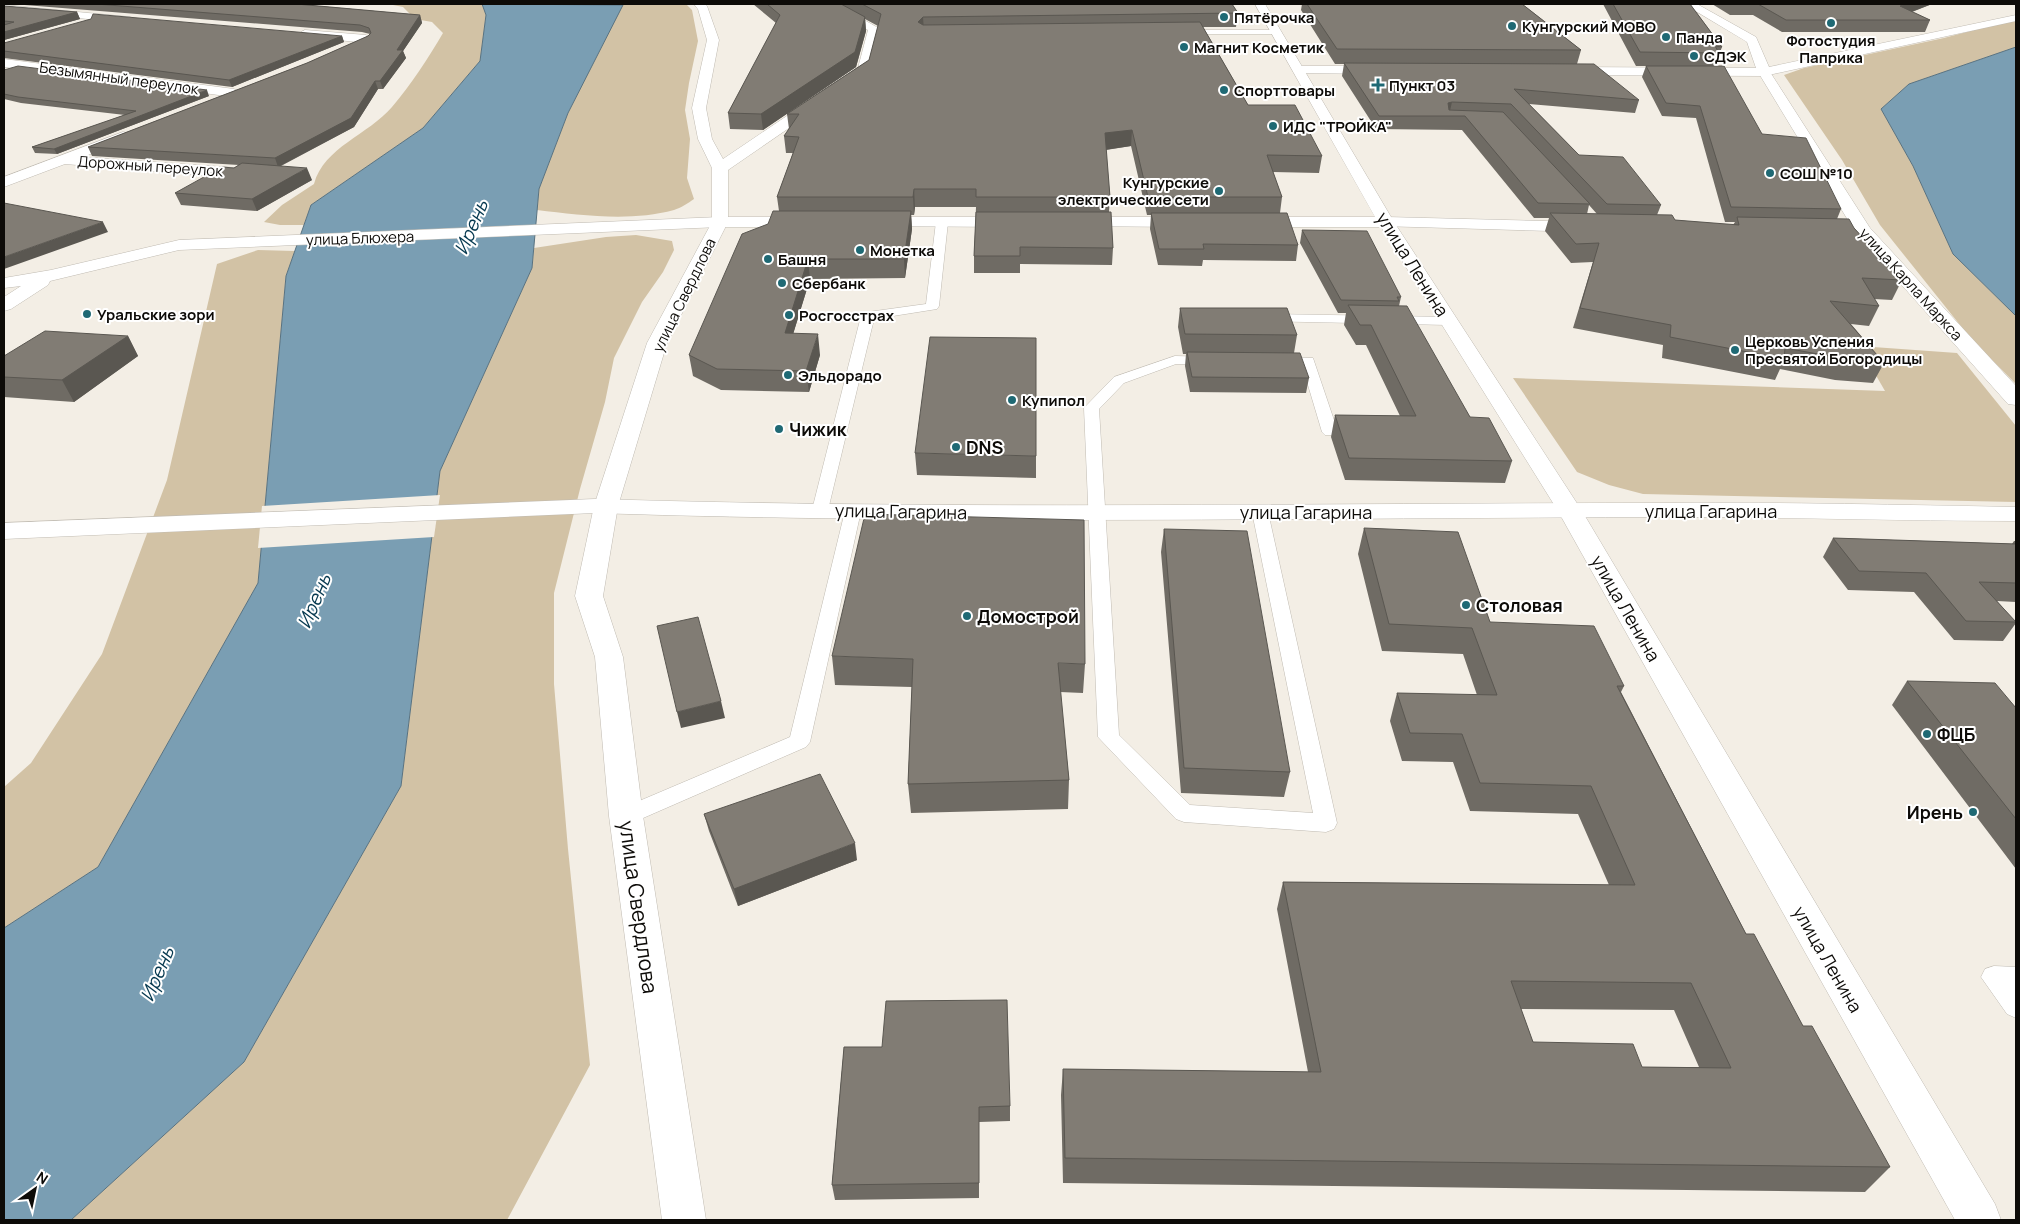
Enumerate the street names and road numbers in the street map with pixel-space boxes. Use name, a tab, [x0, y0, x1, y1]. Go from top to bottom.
street label: Безымянный переулок	[38, 56, 200, 100]
street label: Дорожный переулок	[77, 150, 224, 182]
street label: улица Ленина	[1371, 207, 1455, 321]
street label: улица Карла Маркса	[1855, 223, 1967, 345]
street label: улица Блюхера	[305, 226, 415, 250]
street label: улица Свердлова	[647, 234, 721, 356]
street label: улица Гагарина	[835, 498, 967, 524]
street label: улица Гагарина	[1645, 499, 1777, 523]
street label: улица Гагарина	[1240, 500, 1372, 524]
street label: улица Ленина	[1586, 550, 1666, 666]
street label: улица Свердлова	[613, 819, 665, 995]
street label: улица Ленина	[1788, 901, 1868, 1017]

